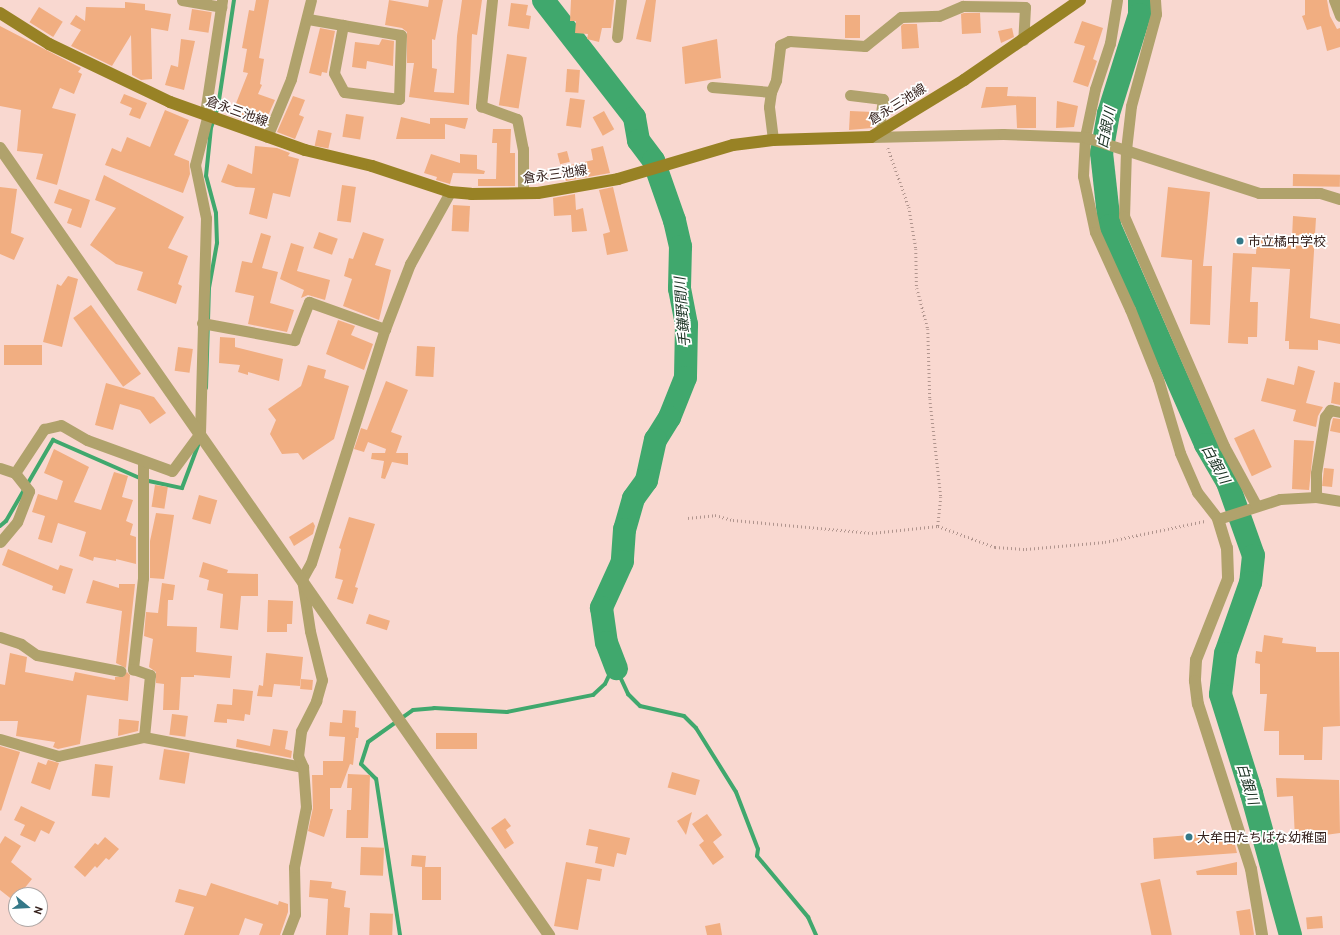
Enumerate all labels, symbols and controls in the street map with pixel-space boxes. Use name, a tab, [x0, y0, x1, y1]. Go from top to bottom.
street label: 倉永三池線	[865, 80, 929, 128]
street label: 倉永三池線	[204, 93, 270, 129]
water label: 白銀川	[1094, 106, 1118, 150]
street label: 倉永三池線	[522, 162, 588, 186]
place label: 市立橘中学校	[1248, 233, 1326, 249]
marker: 市立橘中学校	[1235, 236, 1245, 246]
water label: 手鎌野間川	[671, 276, 693, 348]
water label: 白銀川	[1198, 442, 1234, 486]
water label: 白銀川	[1234, 761, 1262, 807]
place label: 大牟田たちばな幼稚園	[1197, 829, 1327, 845]
marker: 大牟田たちばな幼稚園	[1184, 832, 1194, 842]
north arrow	[8, 887, 48, 927]
text: N	[31, 905, 46, 916]

